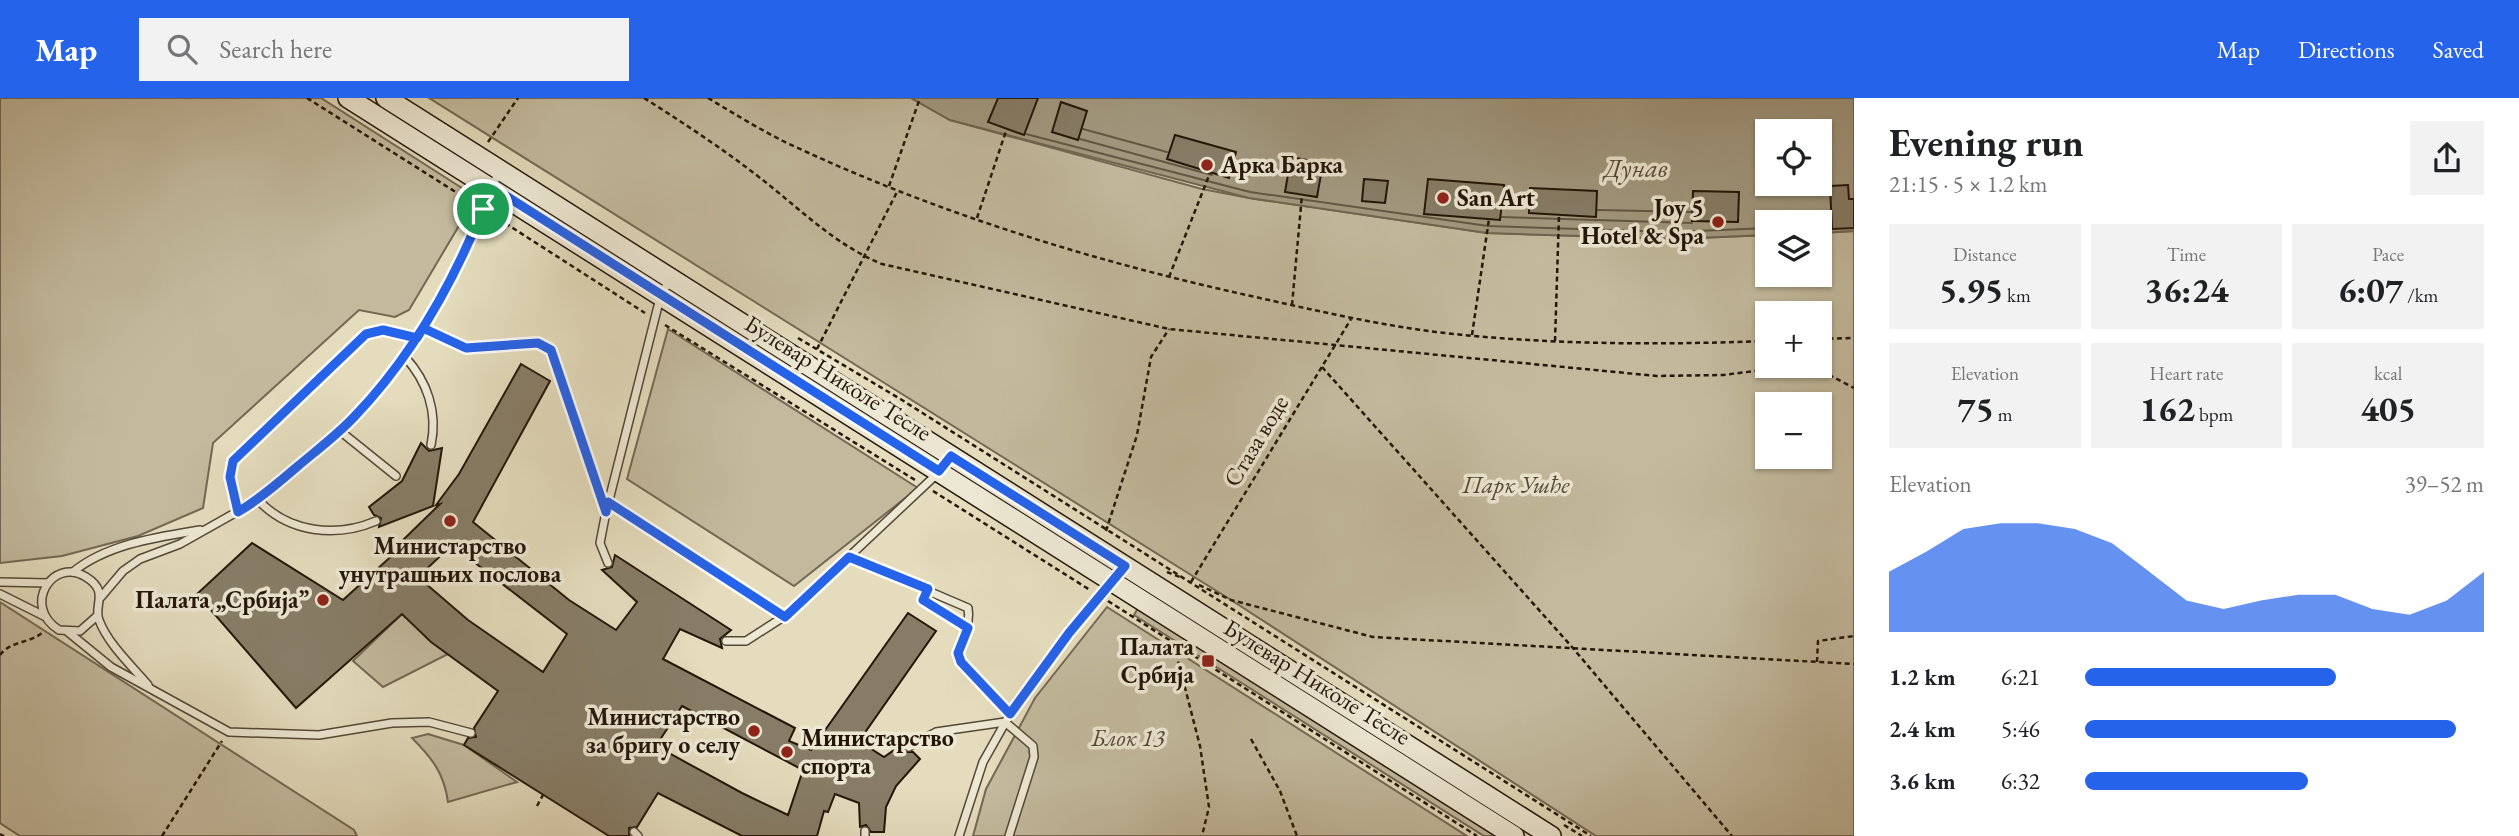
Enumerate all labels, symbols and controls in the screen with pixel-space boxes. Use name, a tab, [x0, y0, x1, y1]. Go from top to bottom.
search box	[139, 18, 629, 81]
text: Map	[35, 28, 97, 71]
icon: search	[163, 30, 201, 68]
text: Search here	[219, 32, 332, 66]
text: Map	[2217, 34, 2260, 65]
text: Directions	[2298, 34, 2395, 65]
text: Saved	[2433, 34, 2484, 65]
text: Evening run	[1889, 118, 2084, 167]
map controls	[1755, 119, 1832, 469]
button: locate	[1755, 119, 1832, 196]
button: share	[2410, 121, 2484, 195]
place label: Арка Барка	[1220, 149, 1343, 180]
water label: Дунав	[1602, 151, 1668, 185]
marker: Арка Барка	[1199, 157, 1215, 173]
text: 21:15 · 5 × 1.2 km	[1889, 169, 2047, 199]
pin	[453, 179, 513, 239]
place label: San Art	[1457, 182, 1535, 213]
icon: arrive	[464, 190, 502, 228]
marker: San Art	[1435, 190, 1451, 206]
place label: Joy 5 Hotel & Spa	[1581, 192, 1704, 251]
button: layers	[1755, 210, 1832, 287]
marker: Joy 5 Hotel & Spa	[1710, 214, 1726, 230]
text: Distance	[1953, 242, 2017, 267]
text: Time	[2167, 242, 2206, 267]
text: Pace	[2372, 242, 2404, 267]
text: 5.95	[1939, 267, 2003, 312]
text: 36:24	[2145, 267, 2228, 312]
text: 6:07	[2338, 267, 2403, 312]
text: km	[2003, 283, 2031, 308]
text: /km	[2403, 283, 2438, 308]
button: +	[1755, 301, 1832, 378]
street label: Булевар Николе Тесле	[739, 308, 938, 448]
text: Elevation	[1951, 361, 2019, 386]
text: Heart rate	[2150, 361, 2223, 386]
text: kcal	[2374, 361, 2402, 386]
text: 75	[1957, 386, 1994, 431]
text: 162	[2140, 386, 2195, 431]
text: 405	[2360, 386, 2416, 431]
street label: Стаза воде	[1216, 389, 1295, 492]
button: −	[1755, 392, 1832, 469]
text: m	[1994, 402, 2013, 427]
text: bpm	[2195, 402, 2233, 427]
park label: Парк Ушће	[1462, 469, 1570, 500]
text: Elevation	[1889, 469, 1972, 499]
text: 39–52 m	[2405, 469, 2484, 499]
marker: Министарство унутрашњих послова	[442, 513, 458, 529]
place label: Министарство унутрашњих послова	[339, 530, 562, 590]
place label: Палата „Србија”	[135, 584, 309, 616]
marker: Палата „Србија”	[315, 592, 331, 608]
street label: Булевар Николе Тесле	[1218, 612, 1417, 752]
place label: Палата Србија	[1120, 631, 1194, 691]
marker: Палата Србија	[1200, 653, 1216, 669]
text: 1.2 km	[1889, 662, 1956, 692]
text: 6:21	[2001, 662, 2040, 692]
place label: Министарство за бригу о селу	[586, 701, 740, 761]
text: 2.4 km	[1889, 714, 1956, 744]
text: 5:46	[2001, 714, 2040, 744]
place label: Министарство спорта	[801, 722, 954, 781]
park label: Блок 13	[1090, 722, 1165, 753]
marker: Министарство за бригу о селу	[746, 723, 762, 739]
marker: Министарство спорта	[779, 744, 795, 760]
text: 3.6 km	[1889, 766, 1956, 796]
text: 6:32	[2001, 766, 2040, 796]

